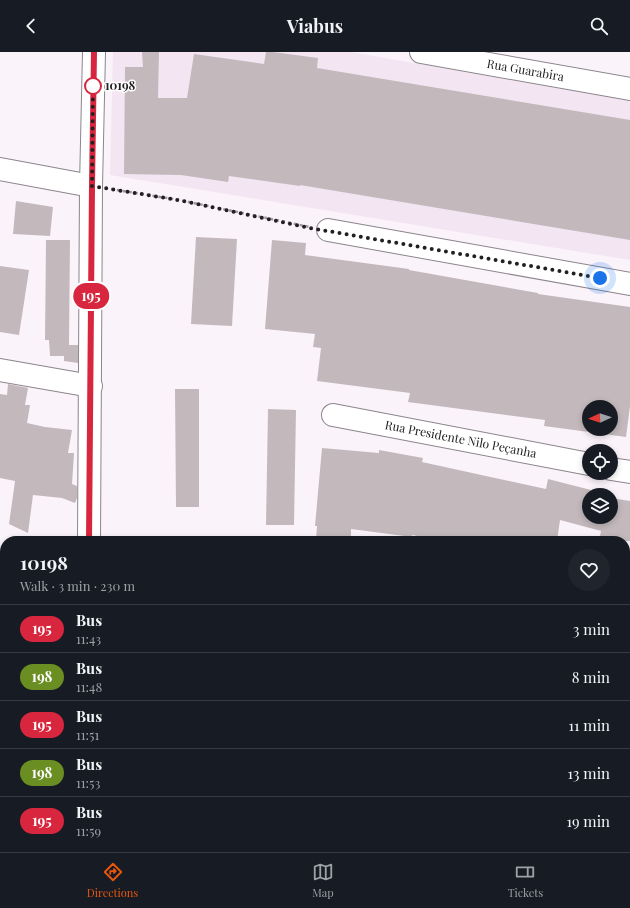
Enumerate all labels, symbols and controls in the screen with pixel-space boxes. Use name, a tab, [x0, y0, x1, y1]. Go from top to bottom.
text: Viabus	[287, 14, 343, 38]
icon: back	[20, 15, 42, 37]
icon: search	[588, 15, 610, 37]
street label: Rua Guarabira	[486, 55, 565, 84]
marker: 10198	[84, 77, 102, 95]
place label: 10198	[105, 77, 136, 93]
your location	[590, 268, 610, 288]
line badge: 195	[68, 283, 114, 309]
text: 195	[81, 286, 101, 305]
north arrow	[582, 400, 618, 436]
map controls	[582, 400, 618, 524]
street label: Rua Presidente Nilo Peçanha	[384, 416, 538, 461]
button: locate	[582, 444, 618, 480]
button: layers	[582, 488, 618, 524]
text: 10198	[20, 549, 68, 575]
button: heart	[568, 549, 610, 591]
text: Walk · 3 min · 230 m	[20, 577, 135, 594]
text: Bus	[76, 610, 102, 630]
text: 195	[32, 619, 52, 638]
text: 3 min	[573, 619, 610, 639]
text: 11:43	[76, 630, 101, 647]
text: Bus	[76, 658, 102, 678]
text: 198	[32, 667, 52, 686]
text: 8 min	[572, 667, 610, 687]
text: 11:48	[76, 678, 102, 695]
text: Bus	[76, 706, 102, 726]
text: 195	[32, 715, 52, 734]
text: 11 min	[568, 715, 610, 735]
text: 11:51	[76, 726, 99, 743]
text: Bus	[76, 754, 102, 774]
text: 198	[32, 763, 52, 782]
text: 13 min	[568, 763, 610, 783]
text: 11:53	[76, 774, 100, 791]
text: Bus	[76, 802, 102, 822]
text: 195	[32, 811, 52, 830]
text: 19 min	[566, 811, 610, 831]
text: 11:59	[76, 822, 101, 839]
tab: Directions	[87, 861, 138, 900]
tab: Map	[312, 861, 334, 900]
tab: Tickets	[508, 861, 543, 900]

